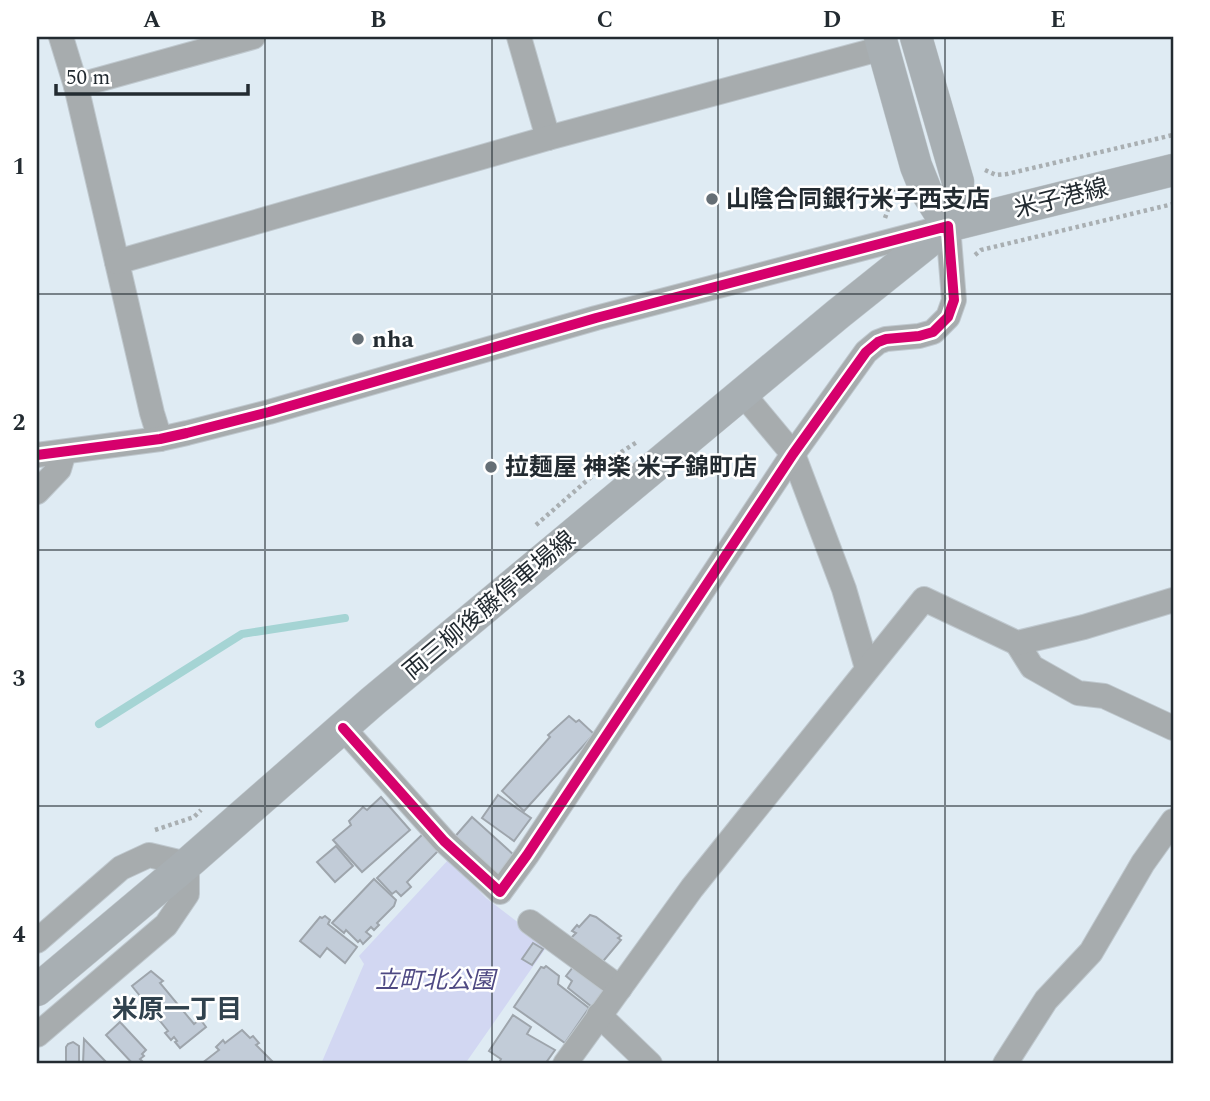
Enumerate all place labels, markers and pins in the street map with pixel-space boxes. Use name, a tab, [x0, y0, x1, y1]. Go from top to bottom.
place label: 山陰合同銀行米子西支店	[726, 182, 990, 218]
marker: 山陰合同銀行米子西支店	[704, 191, 720, 207]
place label: nha	[372, 322, 415, 358]
marker: nha	[350, 331, 366, 347]
place label: 拉麺屋 神楽 米子錦町店	[505, 450, 757, 486]
marker: 拉麺屋 神楽 米子錦町店	[483, 459, 499, 475]

